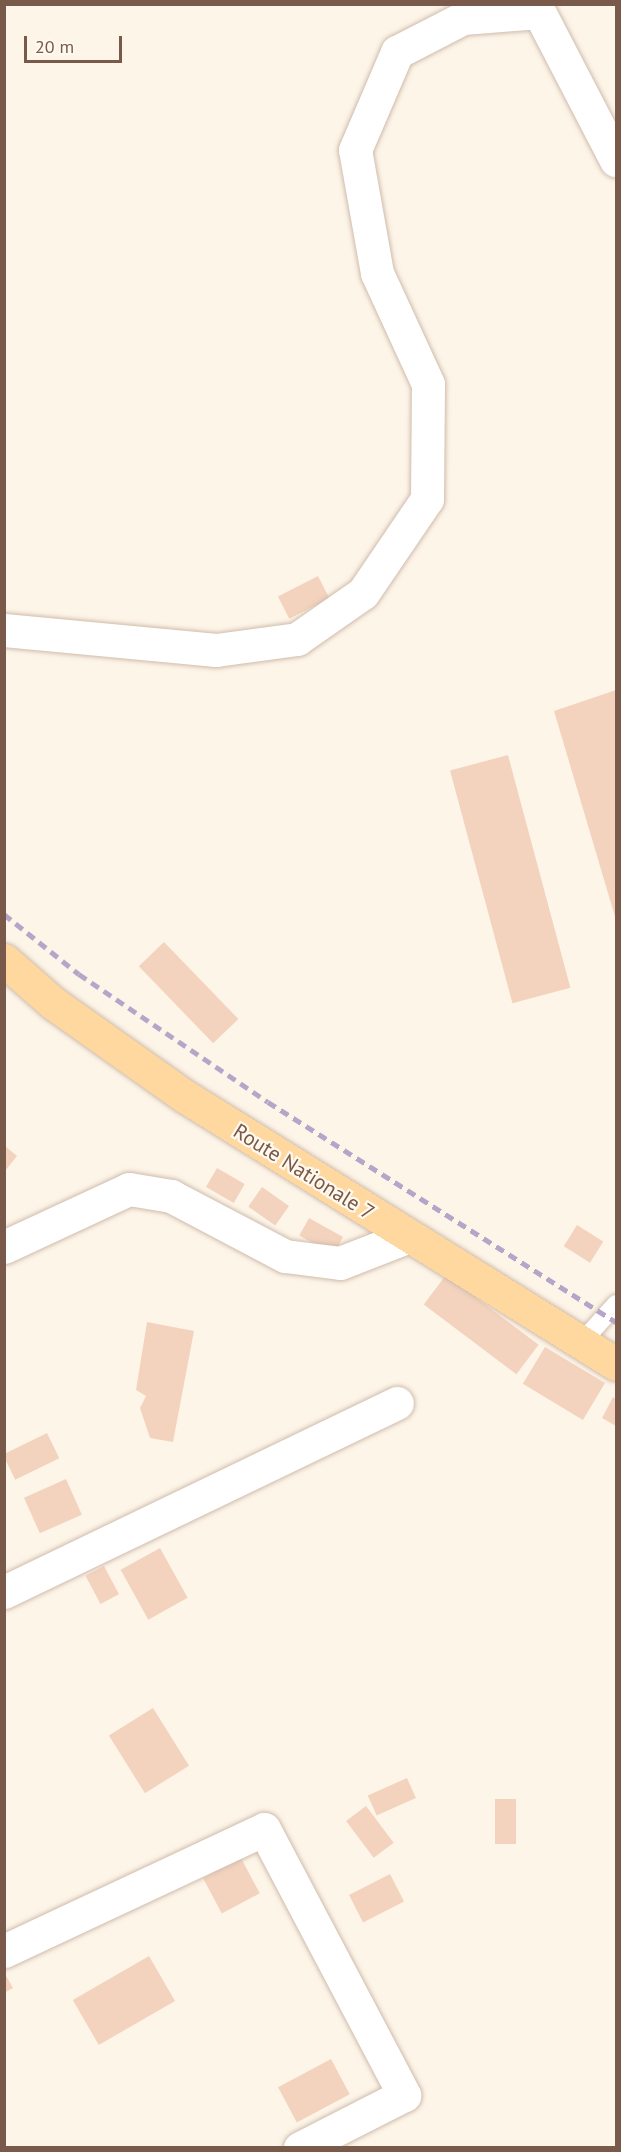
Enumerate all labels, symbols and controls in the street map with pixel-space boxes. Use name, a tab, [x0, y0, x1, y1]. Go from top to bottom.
scale bar	[27, 24, 124, 62]
text: 20 m	[35, 35, 74, 58]
street label: Route Nationale 7	[229, 1119, 379, 1225]

